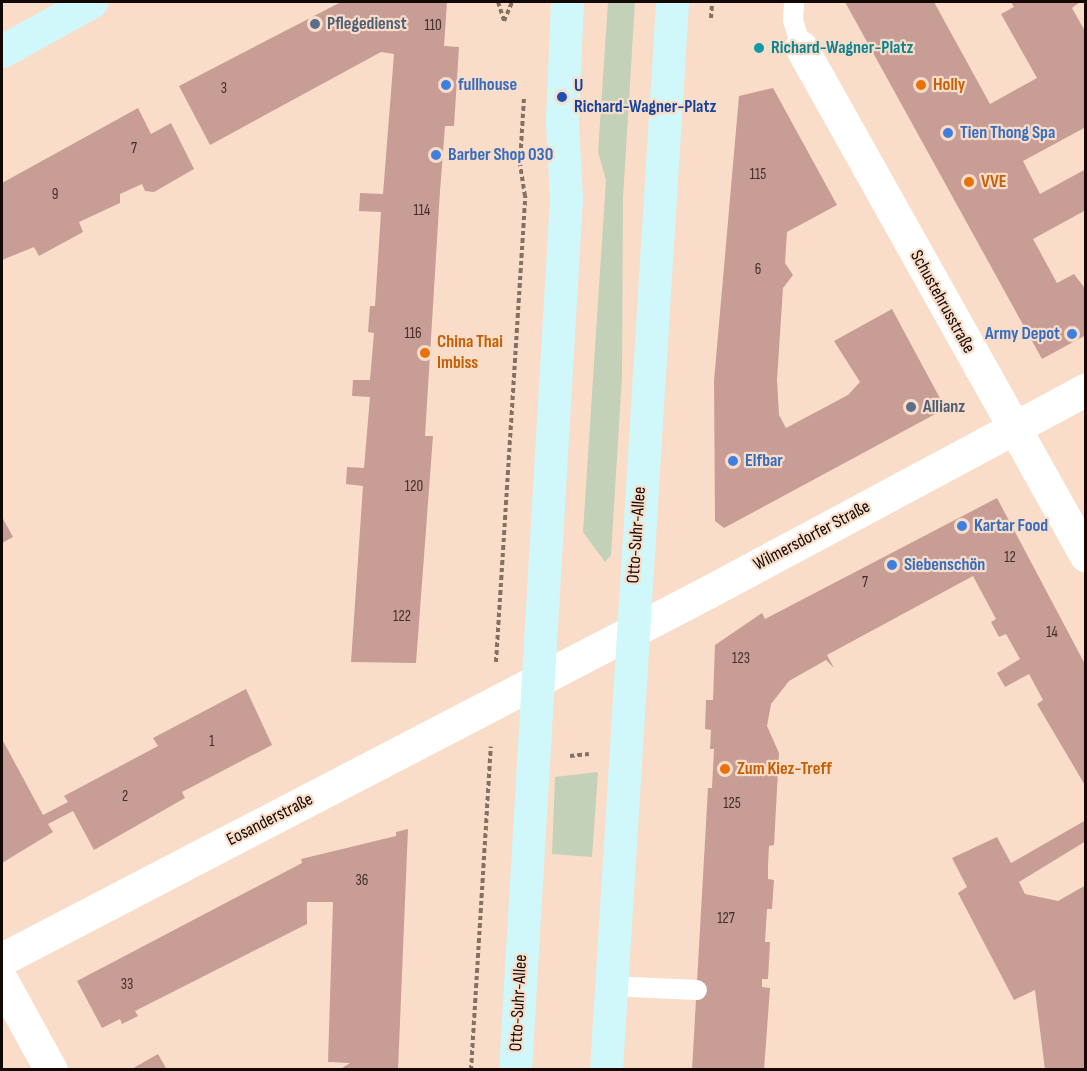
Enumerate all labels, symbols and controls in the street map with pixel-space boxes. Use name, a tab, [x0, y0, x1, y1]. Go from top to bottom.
place label: Pflegedienst	[327, 13, 407, 35]
marker: Pflegedienst	[308, 17, 322, 31]
house number: 110	[424, 17, 442, 35]
place label: Richard-Wagner-Platz	[771, 37, 913, 59]
marker: Richard-Wagner-Platz	[752, 41, 766, 55]
place label: fullhouse	[458, 74, 517, 96]
place label: Holly	[933, 74, 965, 96]
place label: U Richard-Wagner-Platz	[574, 76, 716, 118]
marker: fullhouse	[439, 78, 453, 92]
marker: Holly	[914, 78, 928, 92]
house number: 3	[221, 80, 227, 98]
marker: U Richard-Wagner-Platz	[555, 90, 569, 104]
place label: Tien Thong Spa	[960, 122, 1055, 144]
marker: Tien Thong Spa	[941, 126, 955, 140]
house number: 7	[131, 140, 137, 158]
place label: Barber Shop 030	[448, 144, 553, 166]
marker: Barber Shop 030	[429, 148, 443, 162]
house number: 115	[750, 166, 766, 184]
place label: VVE	[981, 171, 1007, 193]
marker: VVE	[962, 175, 976, 189]
house number: 9	[52, 186, 58, 204]
house number: 114	[414, 202, 430, 220]
street label: Schustehrusstraße	[905, 247, 979, 357]
house number: 6	[755, 261, 761, 279]
place label: Army Depot	[985, 323, 1060, 345]
house number: 116	[404, 325, 422, 343]
marker: Army Depot	[1065, 327, 1079, 341]
place label: China Thai Imbiss	[437, 332, 503, 374]
marker: China Thai Imbiss	[418, 346, 432, 360]
place label: Allianz	[923, 396, 965, 418]
marker: Allianz	[904, 400, 918, 414]
place label: Elfbar	[745, 450, 783, 472]
marker: Elfbar	[726, 454, 740, 468]
house number: 120	[405, 478, 423, 496]
street label: Otto-Suhr-Allee	[623, 486, 651, 584]
street label: Wilmersdorfer Straße	[750, 496, 874, 576]
place label: Kartar Food	[974, 515, 1048, 537]
marker: Kartar Food	[955, 519, 969, 533]
house number: 12	[1004, 549, 1016, 567]
place label: Siebenschön	[904, 554, 985, 576]
marker: Siebenschön	[885, 558, 899, 572]
house number: 7	[862, 574, 868, 592]
house number: 122	[393, 608, 411, 626]
house number: 14	[1046, 624, 1058, 642]
house number: 123	[732, 650, 750, 668]
house number: 1	[209, 733, 215, 751]
place label: Zum Kiez-Treff	[737, 758, 832, 780]
marker: Zum Kiez-Treff	[718, 762, 732, 776]
house number: 2	[122, 788, 128, 806]
street label: Eosanderstraße	[223, 789, 317, 851]
house number: 125	[723, 795, 741, 813]
house number: 36	[356, 872, 368, 890]
house number: 127	[717, 910, 735, 928]
street label: Otto-Suhr-Allee	[506, 954, 532, 1052]
house number: 33	[121, 976, 133, 994]

